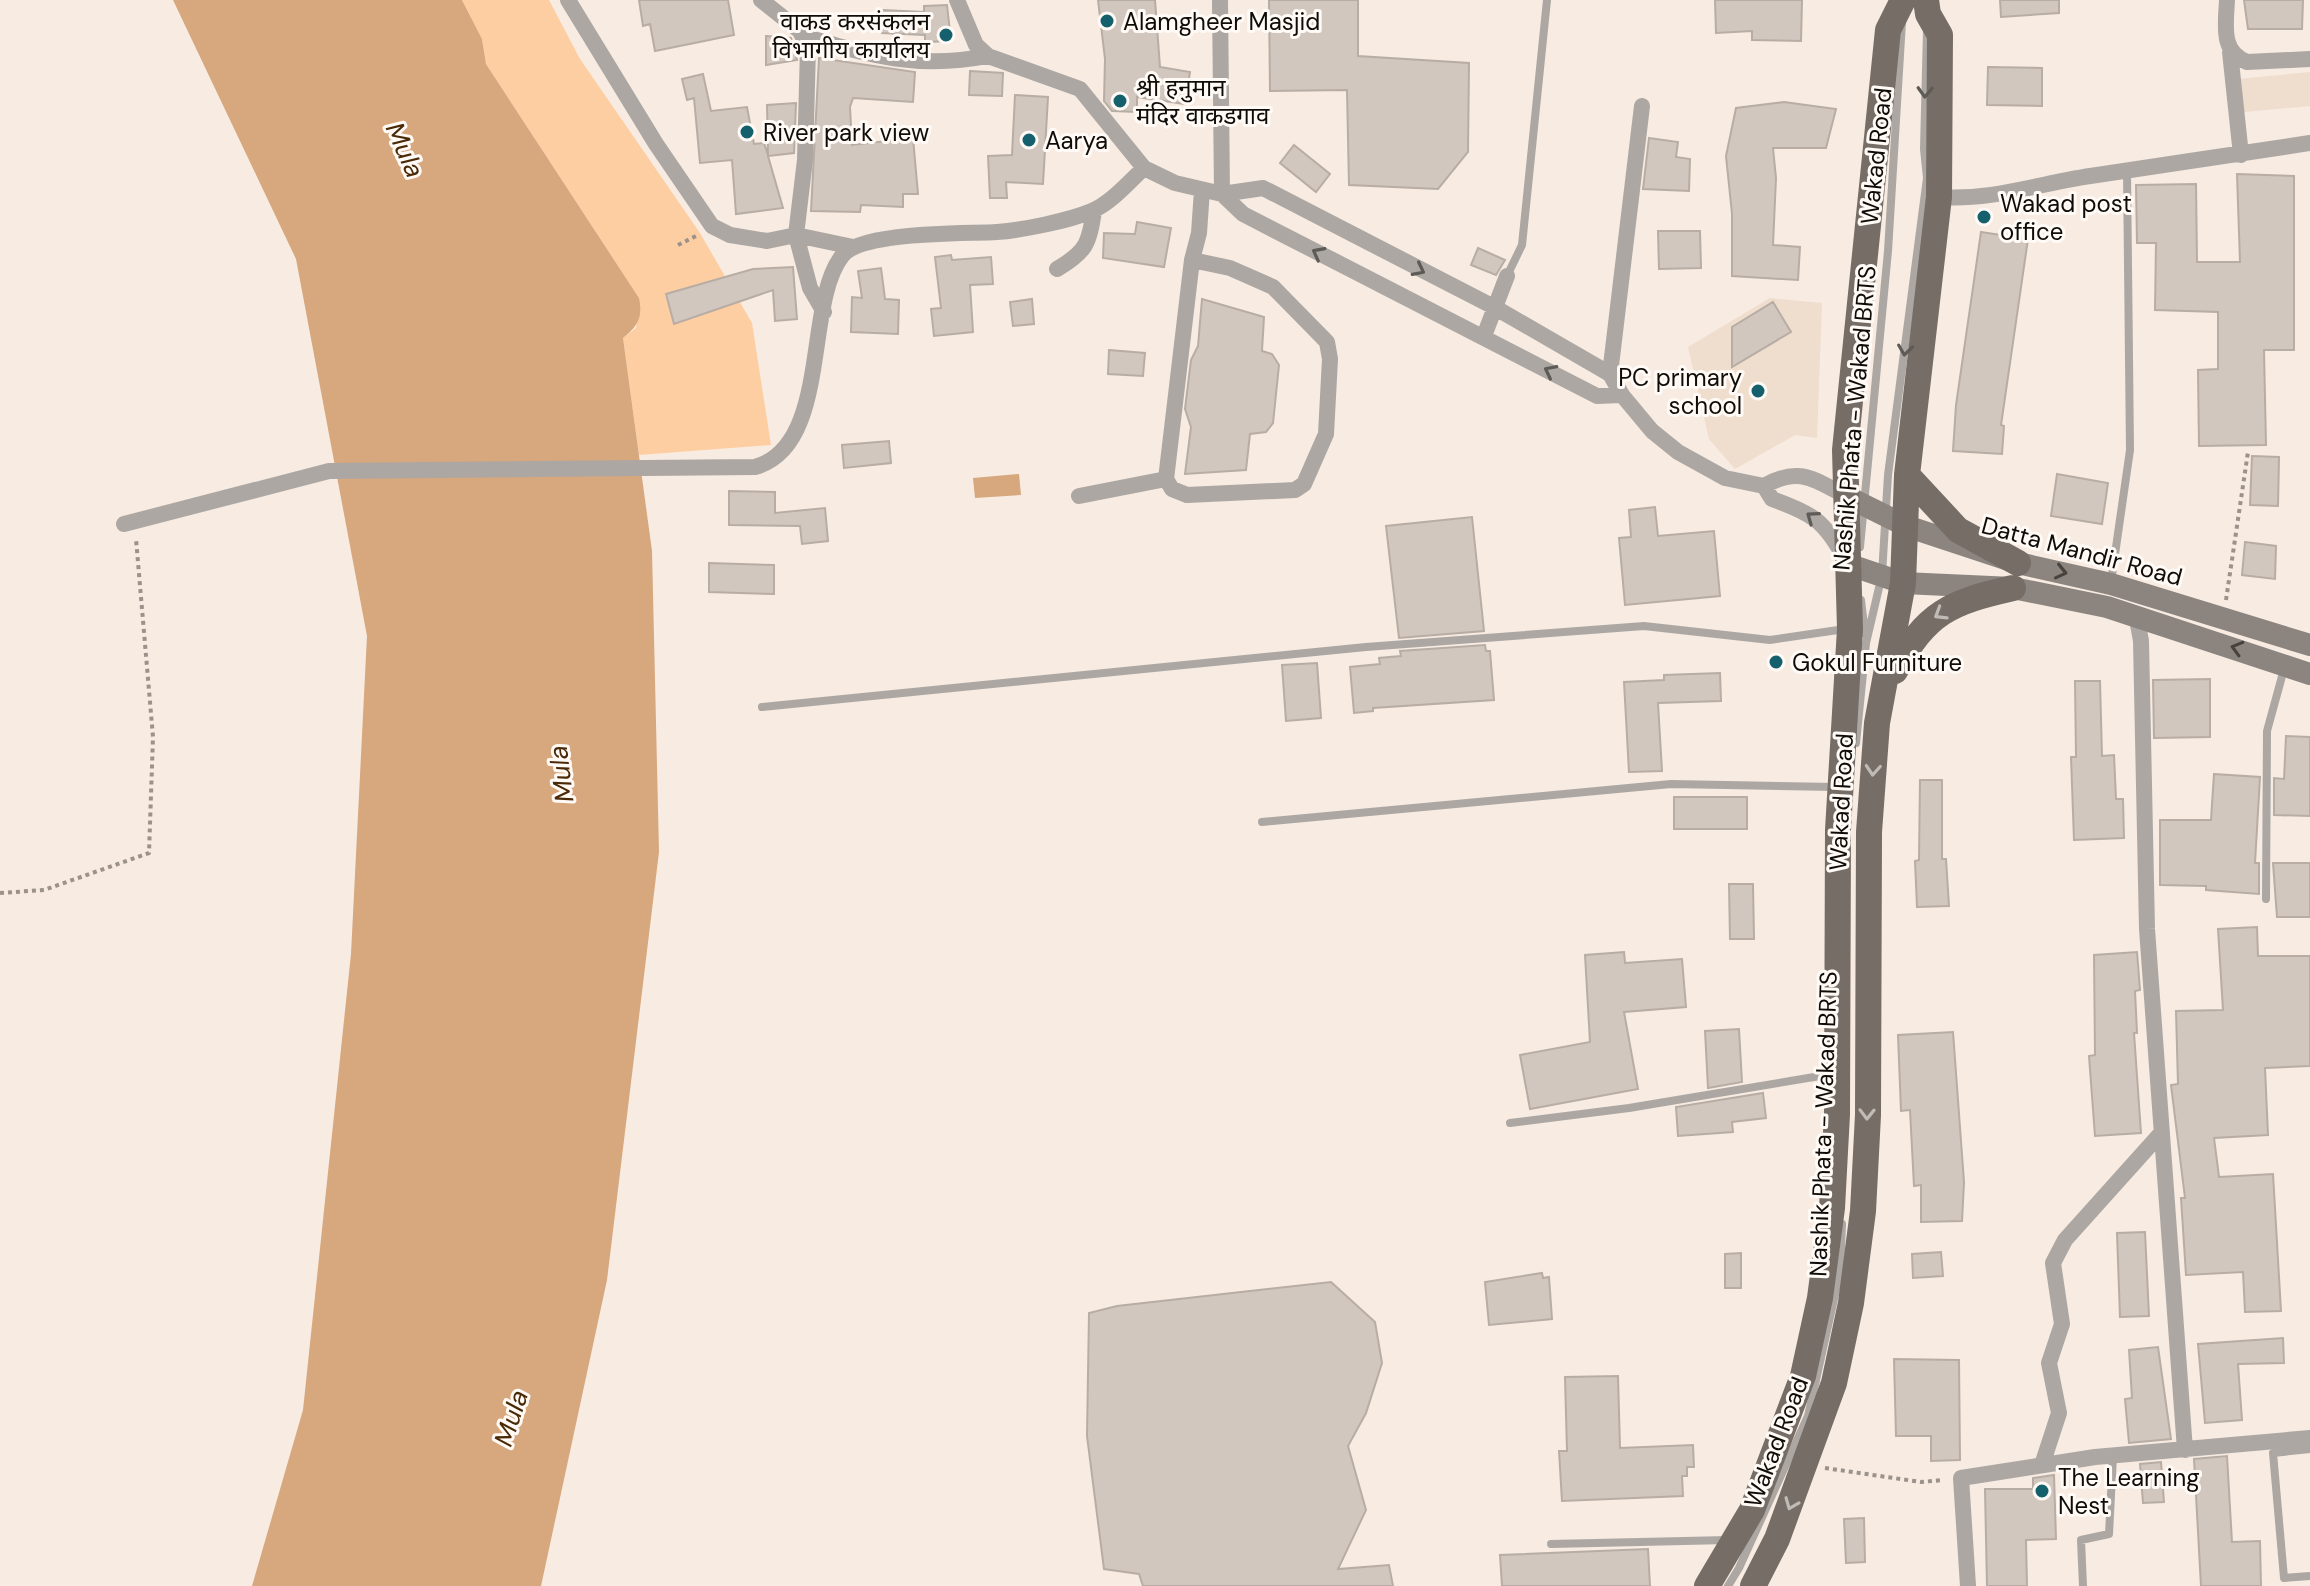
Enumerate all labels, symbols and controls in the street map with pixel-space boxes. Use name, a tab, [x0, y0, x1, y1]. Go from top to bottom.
place label: वाकड करसंकलन विभागीय कार्यालय	[772, 6, 931, 65]
place label: Alamgheer Masjid	[1123, 6, 1320, 37]
marker: Alamgheer Masjid	[1098, 12, 1116, 30]
marker: वाकड करसंकलन विभागीय कार्यालय	[937, 26, 955, 44]
place label: श्री हनुमान मंदिर वाकडगाव	[1136, 72, 1270, 131]
street label: Wakad Road	[1853, 86, 1899, 226]
one-way arrow	[1917, 86, 1934, 99]
marker: श्री हनुमान मंदिर वाकडगाव	[1111, 92, 1129, 110]
water label: Mula	[378, 117, 432, 183]
place label: River park view	[763, 117, 929, 148]
marker: River park view	[738, 123, 756, 141]
place label: Aarya	[1045, 125, 1108, 156]
marker: Aarya	[1020, 131, 1038, 149]
place label: Wakad post office	[2000, 188, 2132, 247]
marker: Wakad post office	[1975, 208, 1993, 226]
one-way arrow	[1312, 247, 1326, 262]
one-way arrow	[1411, 260, 1426, 275]
street label: Nashik Phata - Wakad BRTS	[1825, 264, 1883, 572]
one-way arrow	[1897, 343, 1914, 357]
place label: PC primary school	[1618, 362, 1742, 421]
one-way arrow	[1543, 365, 1558, 380]
marker: PC primary school	[1749, 382, 1767, 400]
street label: Datta Mandir Road	[1978, 509, 2186, 593]
one-way arrow	[1806, 512, 1820, 527]
one-way arrow	[2054, 563, 2067, 580]
one-way arrow	[1935, 604, 1949, 619]
one-way arrow	[2230, 641, 2244, 657]
place label: Gokul Furniture	[1792, 647, 1962, 678]
marker: Gokul Furniture	[1767, 653, 1785, 671]
street label: Wakad Road	[1822, 733, 1860, 871]
water label: Mula	[541, 744, 581, 804]
one-way arrow	[1865, 764, 1882, 777]
street label: Nashik Phata - Wakad BRTS	[1802, 971, 1844, 1277]
one-way arrow	[1859, 1108, 1876, 1121]
street label: Wakad Road	[1737, 1372, 1815, 1512]
water label: Mula	[486, 1386, 536, 1450]
place label: The Learning Nest	[2058, 1462, 2200, 1521]
marker: The Learning Nest	[2033, 1482, 2051, 1500]
one-way arrow	[1785, 1496, 1801, 1510]

